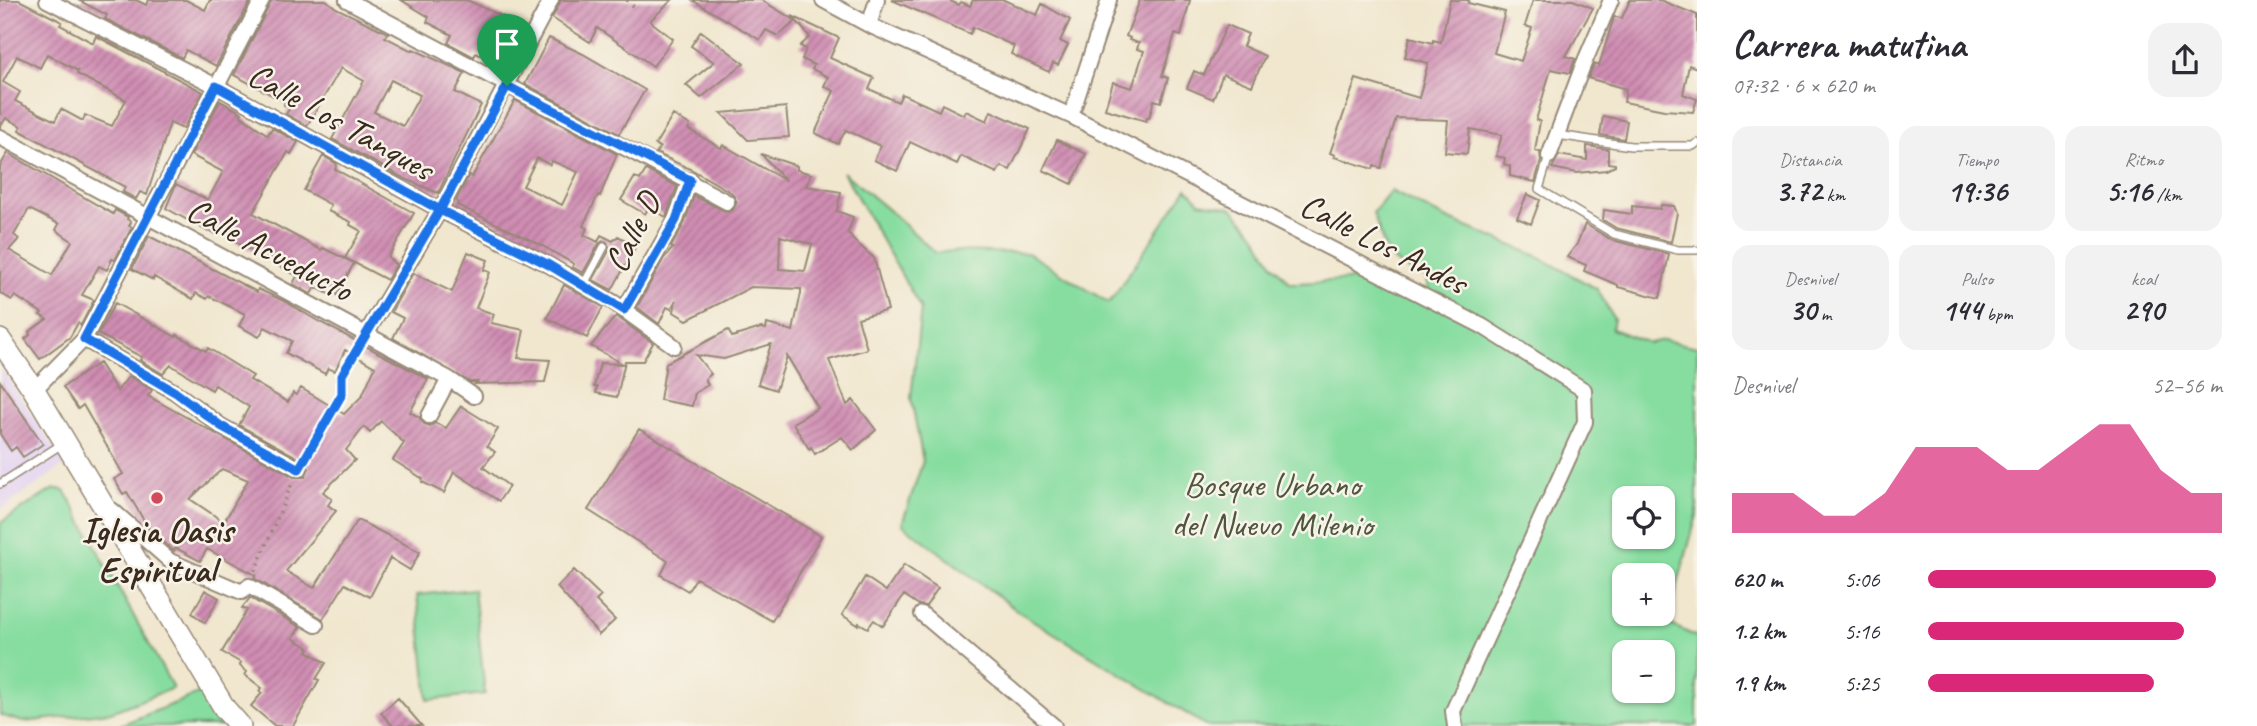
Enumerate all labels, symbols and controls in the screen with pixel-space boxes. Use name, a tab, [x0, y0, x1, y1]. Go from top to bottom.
pin	[477, 14, 537, 86]
text: Carrera matutina	[1732, 21, 1966, 68]
button: share	[2148, 23, 2222, 97]
icon: arrive	[488, 25, 526, 63]
street label: Calle Los Tanques	[240, 52, 444, 192]
text: 07:32 · 6 × 620 m	[1732, 71, 1875, 100]
text: Distancia	[1779, 148, 1842, 172]
text: Tiempo	[1956, 148, 1998, 172]
text: Ritmo	[2124, 148, 2163, 172]
text: 3.72	[1776, 172, 1822, 210]
text: 19:36	[1947, 172, 2007, 210]
text: 5:16	[2106, 172, 2152, 210]
street label: Calle D	[593, 182, 673, 280]
street label: Calle Los Andes	[1293, 182, 1477, 306]
text: km	[1822, 183, 1845, 207]
text: /km	[2152, 183, 2182, 207]
street label: Calle Acueducto	[179, 187, 362, 313]
text: Desnivel	[1785, 267, 1836, 291]
text: Pulso	[1961, 267, 1993, 291]
text: kcal	[2131, 267, 2156, 291]
text: 30	[1789, 291, 1816, 329]
text: 144	[1941, 291, 1982, 329]
text: 290	[2124, 291, 2164, 329]
text: m	[1816, 302, 1831, 326]
text: bpm	[1982, 302, 2013, 326]
text: Desnivel	[1732, 371, 1794, 400]
text: 52–56 m	[2152, 371, 2222, 400]
park label: Bosque Urbano del Nuevo Milenio	[1172, 462, 1376, 547]
map controls	[1612, 486, 1675, 703]
button: locate	[1612, 486, 1675, 549]
marker: Iglesia Oasis Espiritual	[149, 490, 165, 506]
place label: Iglesia Oasis Espiritual	[81, 508, 237, 593]
button: +	[1612, 563, 1675, 626]
text: 620 m	[1732, 565, 1782, 594]
text: 5:06	[1844, 565, 1880, 594]
text: 1.2 km	[1732, 617, 1786, 646]
text: 5:16	[1844, 617, 1880, 646]
button: −	[1612, 640, 1675, 703]
text: 1.9 km	[1732, 669, 1785, 698]
text: 5:25	[1844, 669, 1880, 698]

